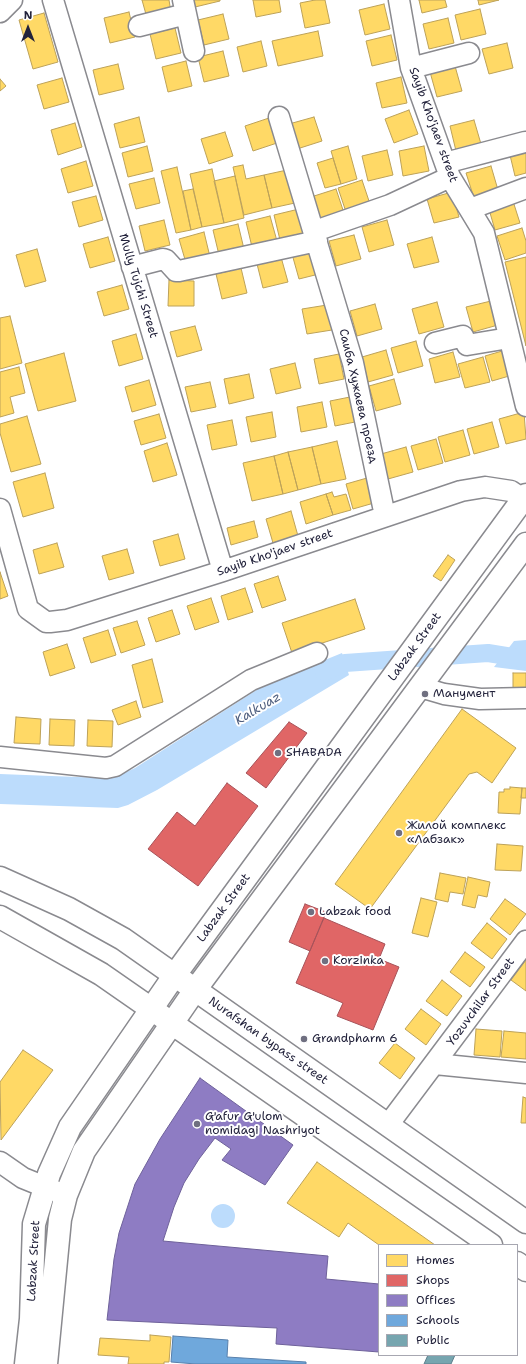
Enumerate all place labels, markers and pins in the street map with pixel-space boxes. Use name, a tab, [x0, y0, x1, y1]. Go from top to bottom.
place label: Манумент	[433, 687, 495, 701]
marker: Манумент	[420, 689, 430, 699]
place label: SHABADA	[286, 746, 342, 760]
marker: SHABADA	[273, 748, 283, 758]
place label: Жилой комплекс «Лабзак»	[407, 819, 506, 847]
marker: Жилой комплекс «Лабзак»	[394, 828, 404, 838]
place label: Labzak food	[319, 905, 391, 919]
marker: Labzak food	[306, 907, 316, 917]
place label: Korzinka	[333, 954, 384, 968]
marker: Korzinka	[320, 956, 330, 966]
place label: Grandpharm 6	[312, 1032, 398, 1046]
marker: Grandpharm 6	[299, 1034, 309, 1044]
place label: G'afur G'ulom nomidagi Nashriyot	[205, 1110, 320, 1138]
marker: G'afur G'ulom nomidagi Nashriyot	[192, 1119, 202, 1129]

